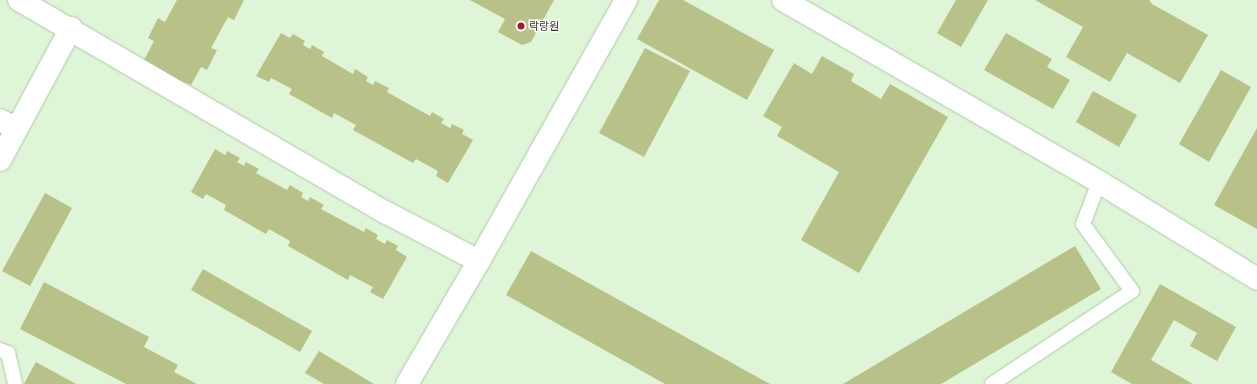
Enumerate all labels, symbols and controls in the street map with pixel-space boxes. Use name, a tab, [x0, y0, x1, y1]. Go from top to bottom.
place label: 락랑원	[529, 19, 559, 33]
marker: 락랑원	[516, 21, 526, 31]

